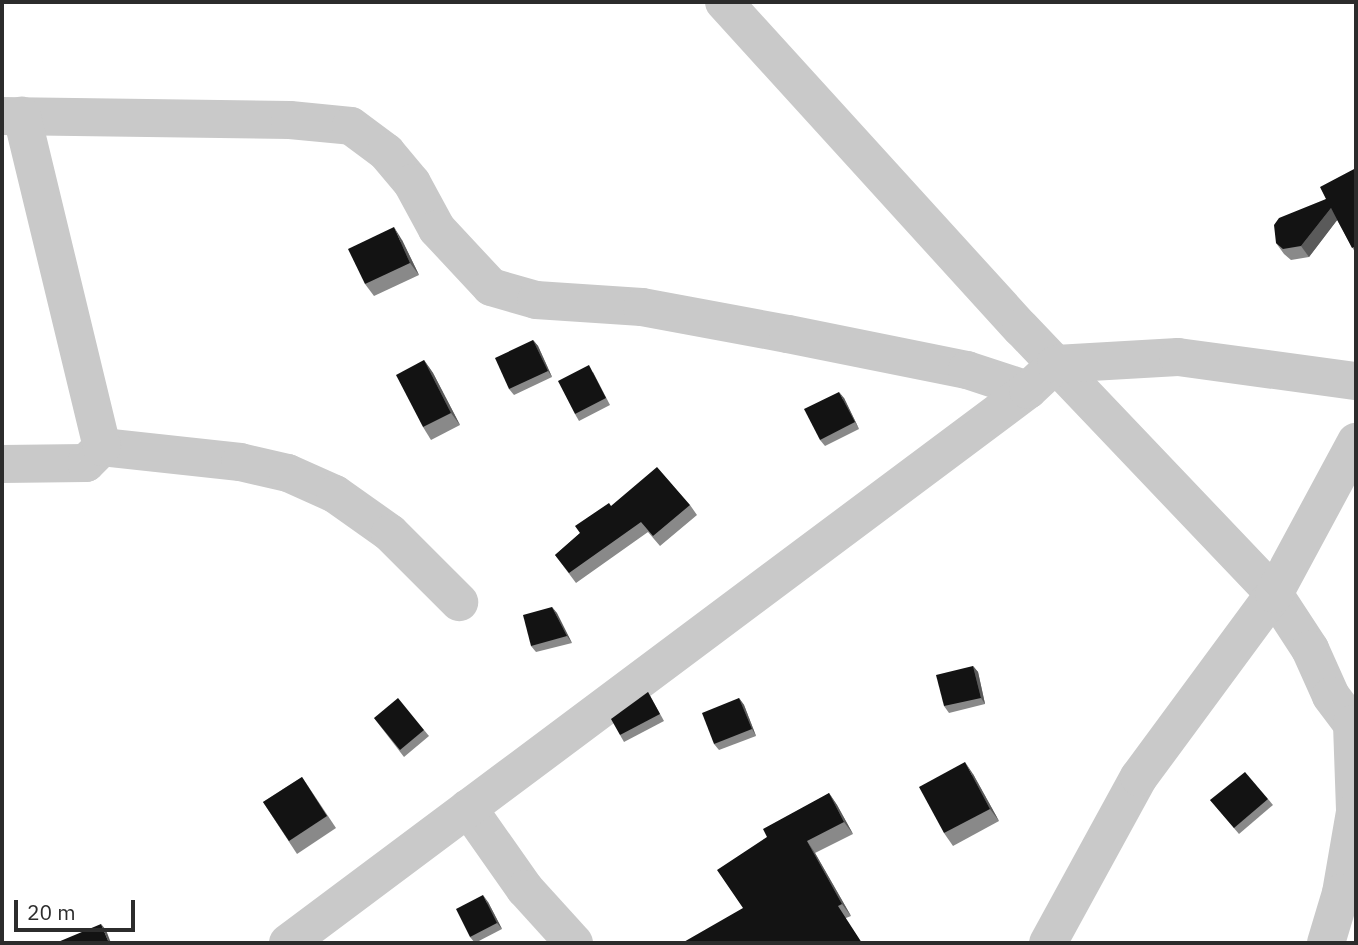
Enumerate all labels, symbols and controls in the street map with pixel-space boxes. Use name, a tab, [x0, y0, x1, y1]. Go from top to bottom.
scale bar	[18, 886, 138, 930]
text: 20 m	[27, 898, 76, 926]

